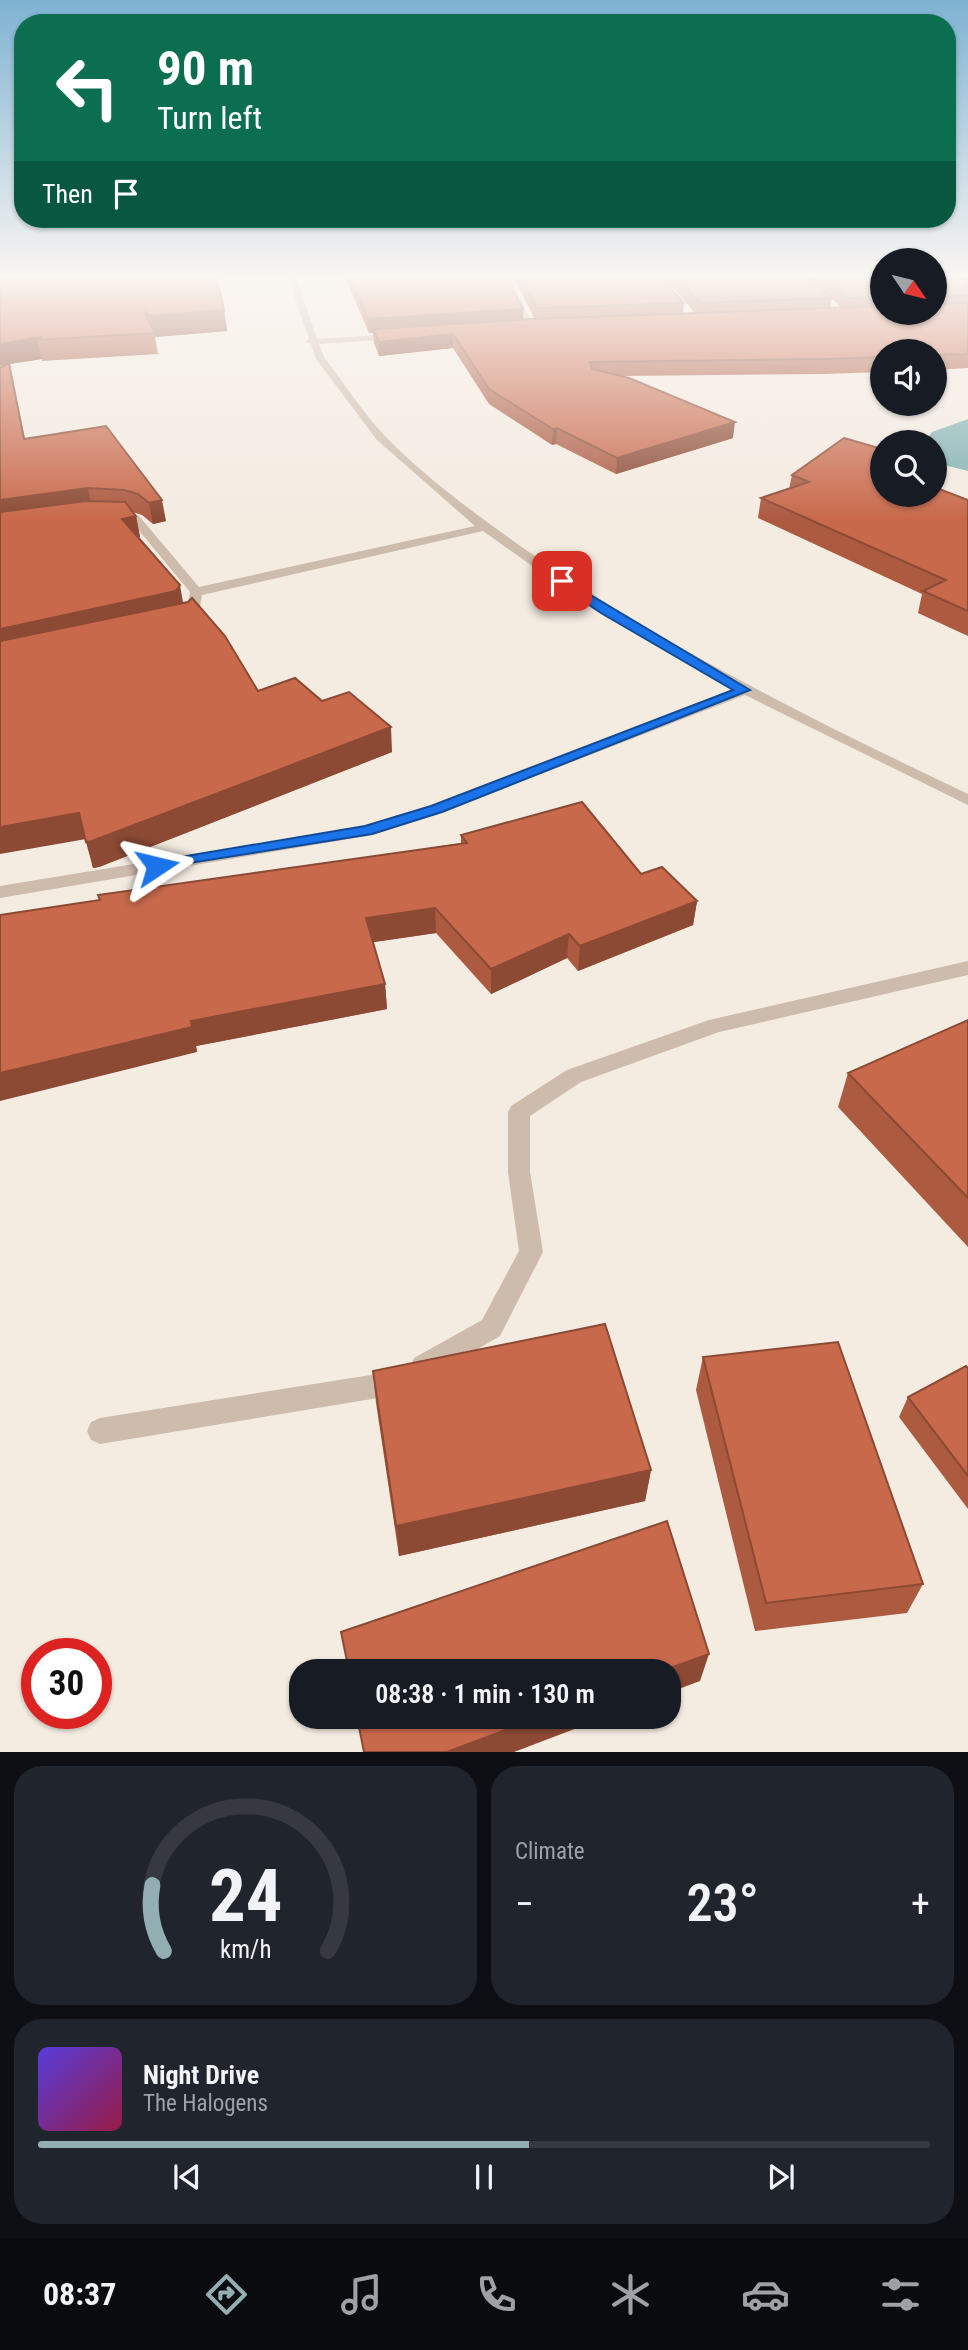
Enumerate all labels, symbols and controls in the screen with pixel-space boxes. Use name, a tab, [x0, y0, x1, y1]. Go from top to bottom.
text: 90 m	[157, 40, 254, 97]
icon: left	[42, 42, 133, 133]
text: Turn left	[157, 99, 262, 137]
icon: arrive	[107, 175, 145, 213]
text: Then	[42, 179, 93, 209]
north arrow	[870, 248, 947, 326]
map controls	[870, 248, 947, 507]
button: sound	[870, 339, 947, 416]
button: search	[870, 430, 947, 507]
pin	[532, 551, 592, 611]
icon: arrive	[543, 562, 581, 600]
position arrow	[120, 829, 194, 903]
speed limit sign: 30	[21, 1638, 112, 1729]
text: 08:38 · 1 min · 130 m	[375, 1679, 595, 1709]
text: Climate	[515, 1838, 585, 1865]
text: 24	[209, 1854, 282, 1940]
text: 23°	[686, 1873, 759, 1934]
text: −	[515, 1882, 534, 1926]
text: +	[911, 1882, 930, 1926]
text: km/h	[220, 1935, 271, 1964]
text: Night Drive	[143, 2060, 259, 2090]
text: The Halogens	[143, 2090, 268, 2117]
icon: previous	[168, 2158, 206, 2196]
icon: pause	[465, 2158, 503, 2196]
icon: next	[762, 2158, 800, 2196]
icon: directions	[202, 2270, 251, 2319]
icon: music	[337, 2270, 386, 2319]
icon: phone	[472, 2270, 521, 2319]
icon: climate	[606, 2270, 655, 2319]
icon: car	[741, 2270, 790, 2319]
icon: filters	[876, 2270, 925, 2319]
text: 08:37	[43, 2275, 116, 2313]

